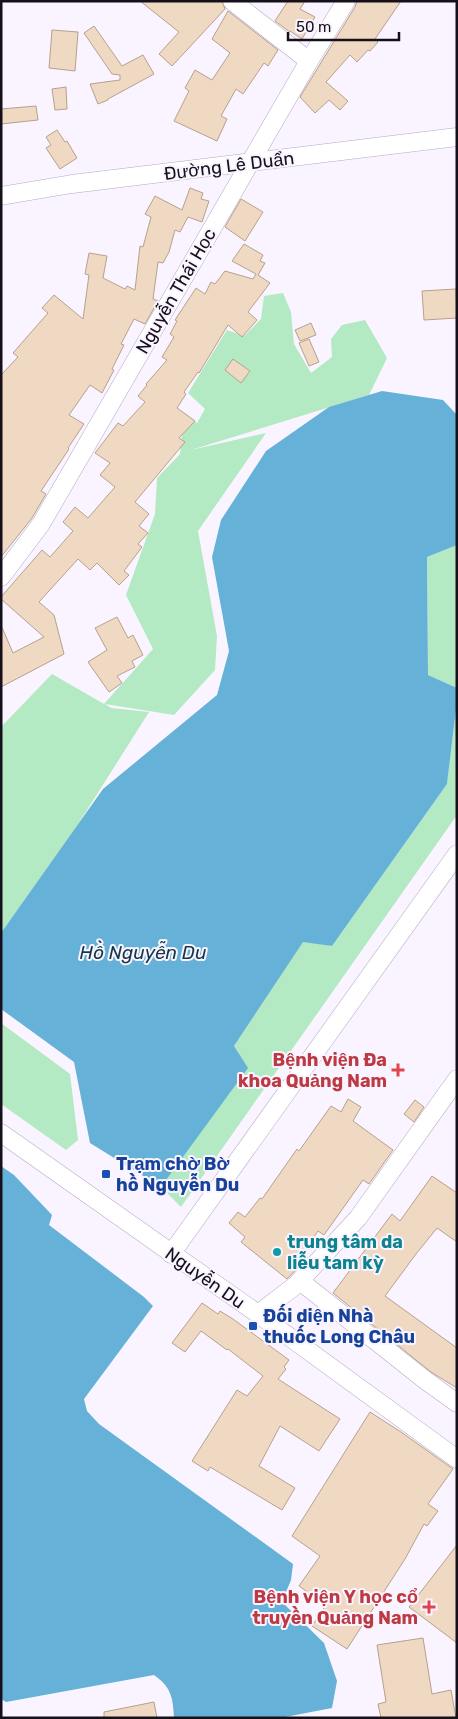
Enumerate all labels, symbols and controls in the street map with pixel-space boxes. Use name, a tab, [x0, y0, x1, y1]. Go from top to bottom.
scale bar	[288, 10, 399, 42]
text: 50 m	[296, 18, 331, 36]
street label: Đường Lê Duẩn	[163, 147, 295, 185]
street label: Nguyễn Thái Học	[130, 224, 221, 358]
water label: Hồ Nguyễn Du	[80, 940, 206, 964]
place label: Bệnh viện Đa khoa Quảng Nam	[238, 1049, 387, 1092]
marker: Bệnh viện Đa khoa Quảng Nam	[391, 1063, 405, 1077]
place label: Trạm chờ Bờ hồ Nguyễn Du	[116, 1153, 239, 1196]
marker: Trạm chờ Bờ hồ Nguyễn Du	[100, 1168, 112, 1180]
place label: trung tâm da liễu tam kỳ	[287, 1231, 403, 1274]
street label: Nguyễn Du	[161, 1242, 250, 1313]
marker: trung tâm da liễu tam kỳ	[271, 1246, 283, 1258]
place label: Đối diện Nhà thuốc Long Châu	[263, 1304, 415, 1348]
marker: Đối diện Nhà thuốc Long Châu	[247, 1320, 259, 1332]
place label: Bệnh viện Y học cổ truyền Quảng Nam	[252, 1586, 418, 1629]
marker: Bệnh viện Y học cổ truyền Quảng Nam	[422, 1600, 436, 1614]

